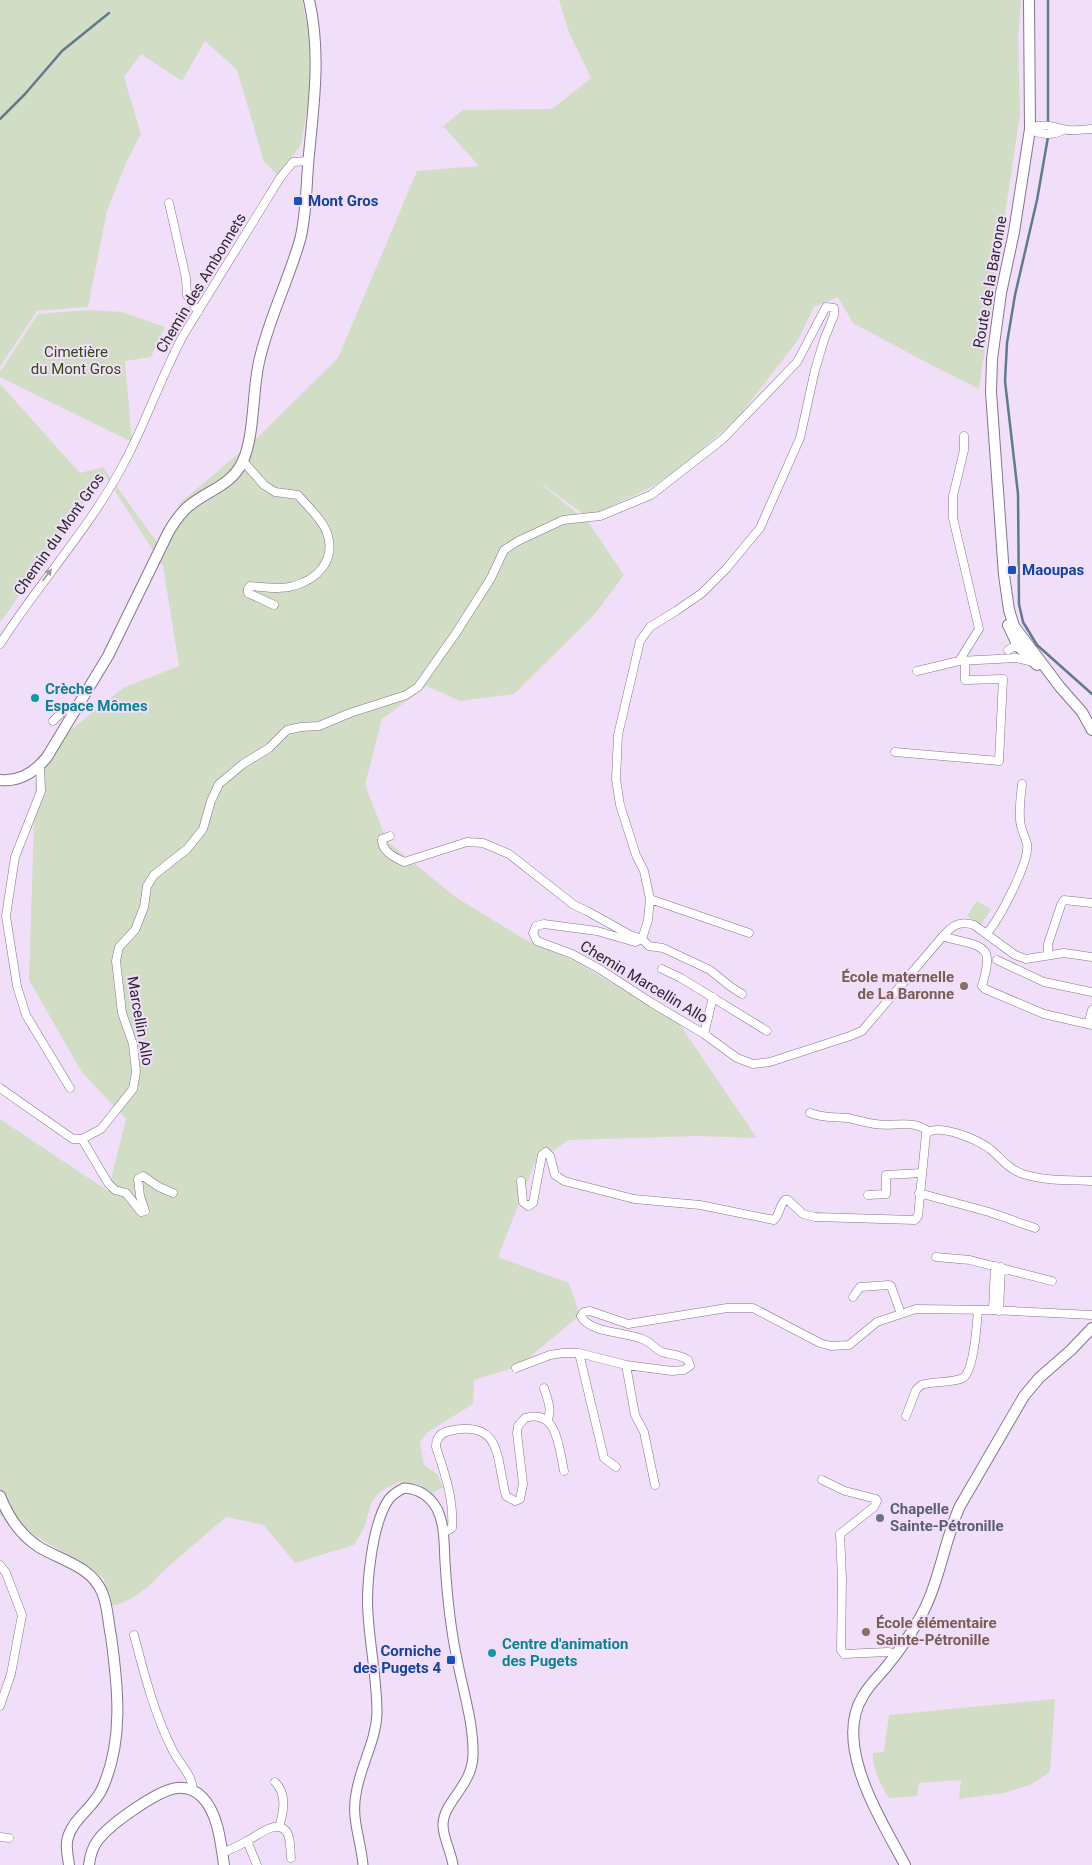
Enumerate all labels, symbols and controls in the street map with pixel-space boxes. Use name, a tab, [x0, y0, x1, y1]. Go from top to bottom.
place label: Mont Gros	[308, 192, 379, 210]
marker: Mont Gros	[292, 195, 304, 207]
street label: Chemin des Ambonnets	[152, 210, 250, 356]
street label: Route de la Baronne	[970, 214, 1010, 349]
park label: Cimetière du Mont Gros	[31, 343, 121, 378]
street label: Chemin du Mont Gros	[10, 469, 108, 599]
place label: Maoupas	[1022, 561, 1084, 579]
marker: Maoupas	[1006, 564, 1018, 576]
one-way arrow	[42, 569, 53, 582]
place label: Crèche Espace Mômes	[45, 680, 148, 715]
marker: Crèche Espace Mômes	[29, 692, 41, 704]
street label: Chemin Marcellin Allo	[577, 937, 711, 1027]
place label: École maternelle de La Baronne	[841, 968, 954, 1003]
street label: Marcellin Allo	[123, 975, 157, 1067]
marker: École maternelle de La Baronne	[958, 980, 970, 992]
place label: Chapelle Sainte-Pétronille	[890, 1500, 1004, 1535]
marker: Chapelle Sainte-Pétronille	[874, 1512, 886, 1524]
place label: École élémentaire Sainte-Pétronille	[876, 1614, 997, 1649]
marker: École élémentaire Sainte-Pétronille	[860, 1626, 872, 1638]
place label: Centre d'animation des Pugets	[502, 1635, 628, 1670]
place label: Corniche des Pugets 4	[353, 1642, 441, 1677]
marker: Centre d'animation des Pugets	[486, 1647, 498, 1659]
marker: Corniche des Pugets 4	[445, 1654, 457, 1666]

